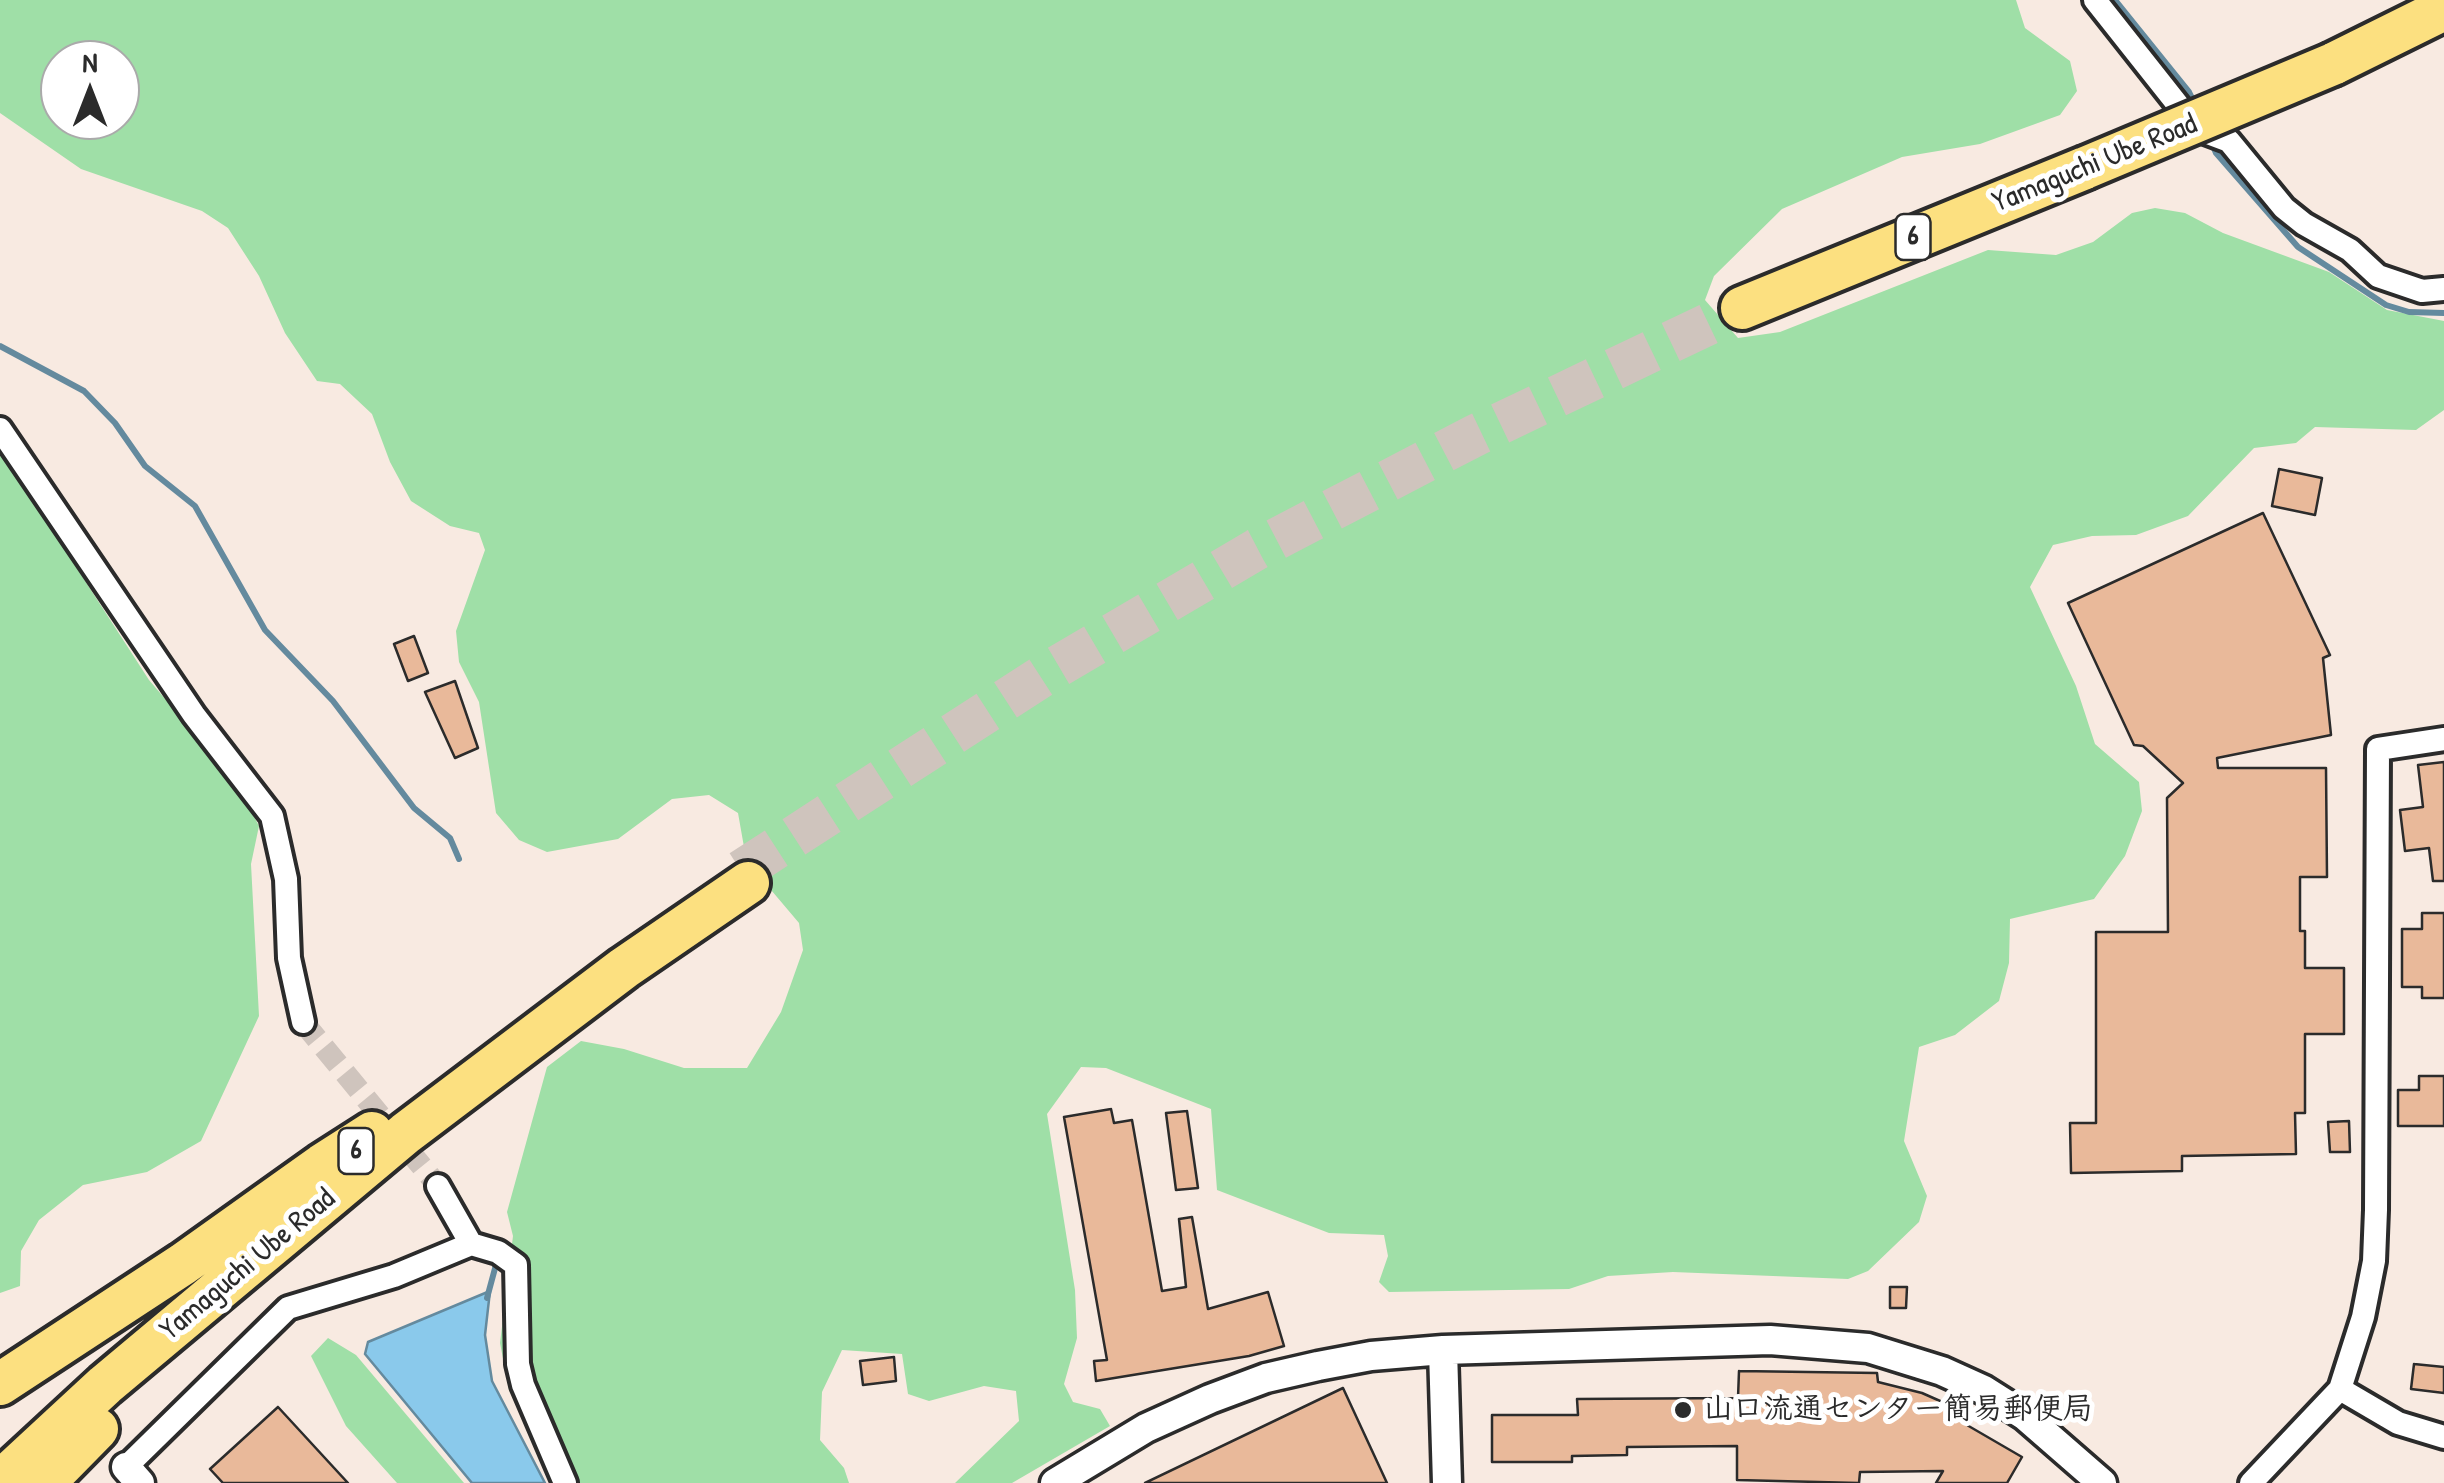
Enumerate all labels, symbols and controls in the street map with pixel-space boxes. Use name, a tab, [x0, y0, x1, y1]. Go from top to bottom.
north arrow	[40, 40, 140, 140]
text: N	[83, 43, 97, 81]
street label: Yamaguchi Ube Road	[1988, 107, 2202, 221]
road number: 6	[1896, 214, 1930, 260]
road number: 6	[338, 1128, 374, 1174]
street label: Yamaguchi Ube Road	[153, 1181, 343, 1349]
place label: 山口流通センター簡易郵便局	[1703, 1392, 2093, 1428]
marker: 山口流通センター簡易郵便局	[1672, 1399, 1694, 1421]

